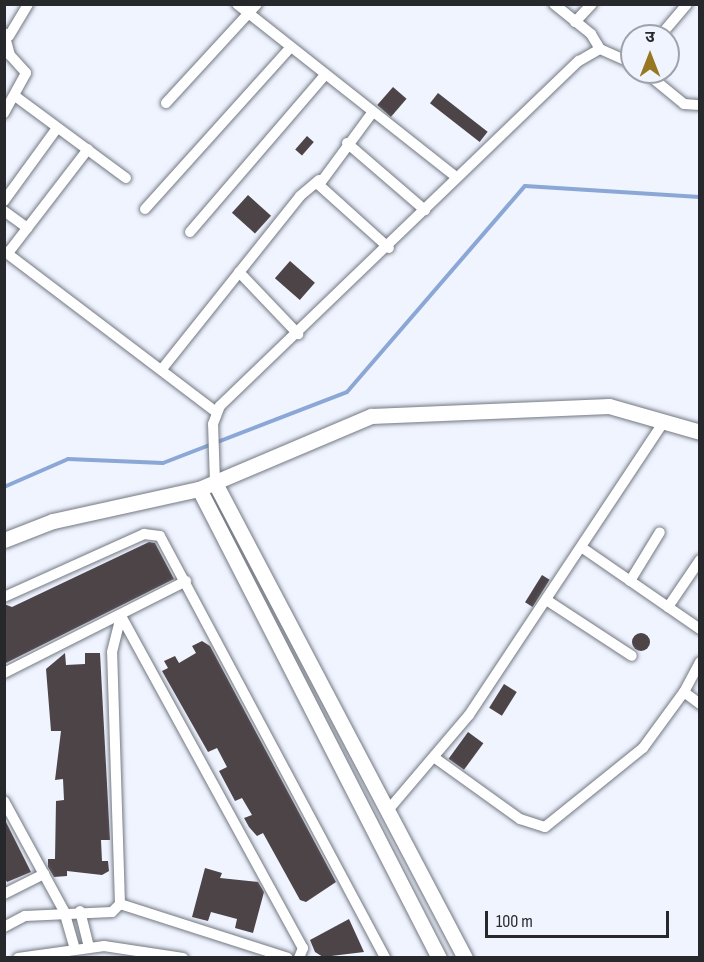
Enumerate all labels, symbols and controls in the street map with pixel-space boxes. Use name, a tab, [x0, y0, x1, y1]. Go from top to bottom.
north arrow	[620, 24, 680, 84]
text: उ	[645, 28, 655, 47]
scale bar	[488, 899, 672, 937]
text: 100 m	[496, 911, 533, 932]

